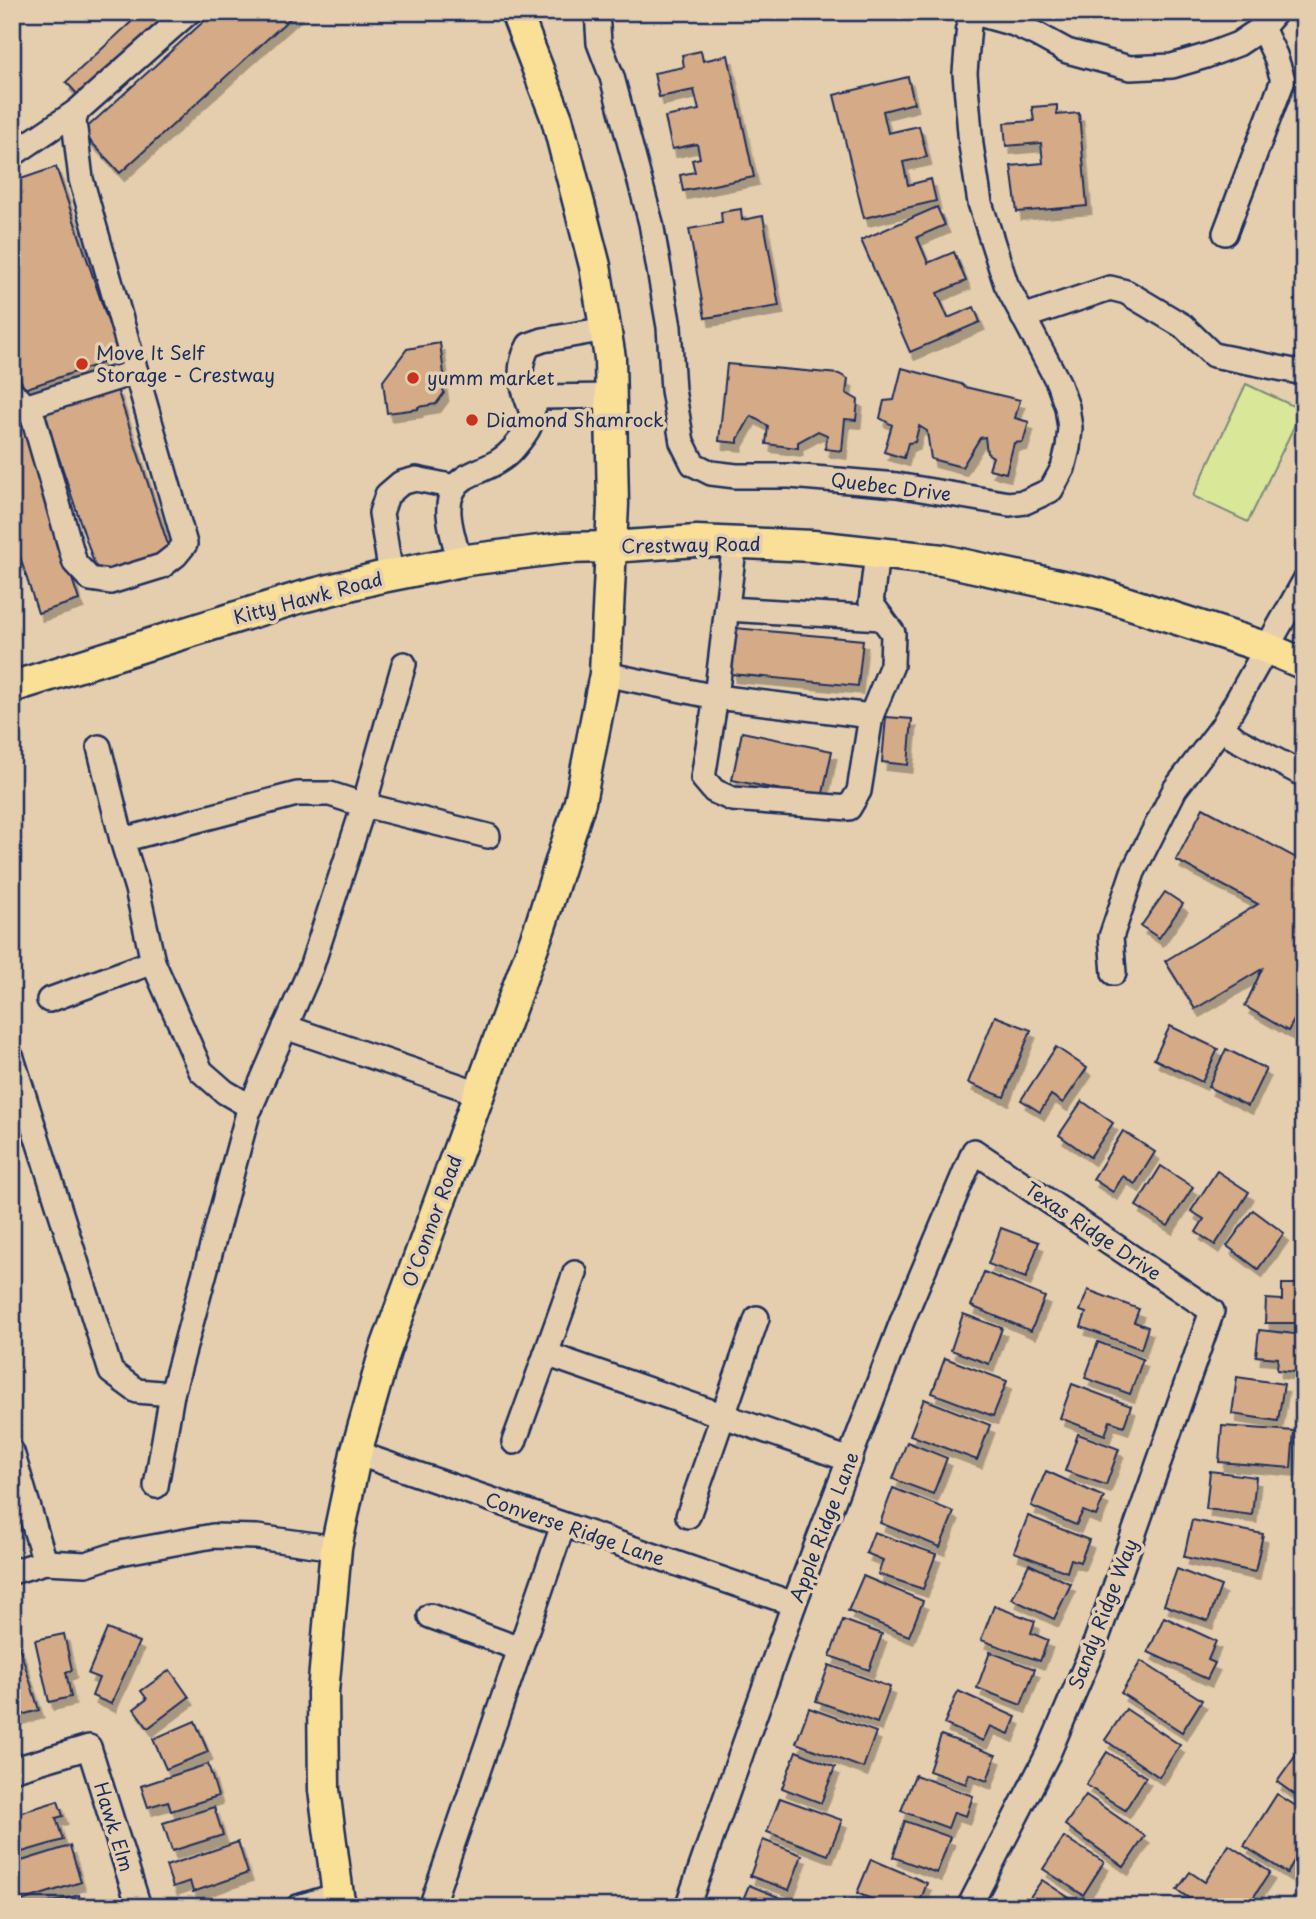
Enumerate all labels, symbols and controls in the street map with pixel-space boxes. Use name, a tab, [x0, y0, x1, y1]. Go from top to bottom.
place label: Move It Self Storage - Crestway	[96, 338, 275, 388]
marker: Move It Self Storage - Crestway	[74, 356, 90, 372]
place label: yumm market	[427, 363, 555, 391]
marker: yumm market	[405, 370, 421, 386]
place label: Diamond Shamrock	[486, 405, 664, 433]
marker: Diamond Shamrock	[464, 412, 480, 428]
street label: Quebec Drive	[829, 465, 953, 507]
street label: Crestway Road	[621, 529, 761, 559]
street label: Kitty Hawk Road	[230, 564, 385, 630]
street label: O'Connor Road	[394, 1151, 468, 1291]
street label: Texas Ridge Drive	[1020, 1174, 1168, 1286]
street label: Apple Ridge Lane	[781, 1447, 865, 1606]
street label: Converse Ridge Lane	[482, 1484, 669, 1572]
street label: Sandy Ridge Way	[1060, 1534, 1144, 1693]
street label: Hawk Elm	[88, 1778, 142, 1875]

